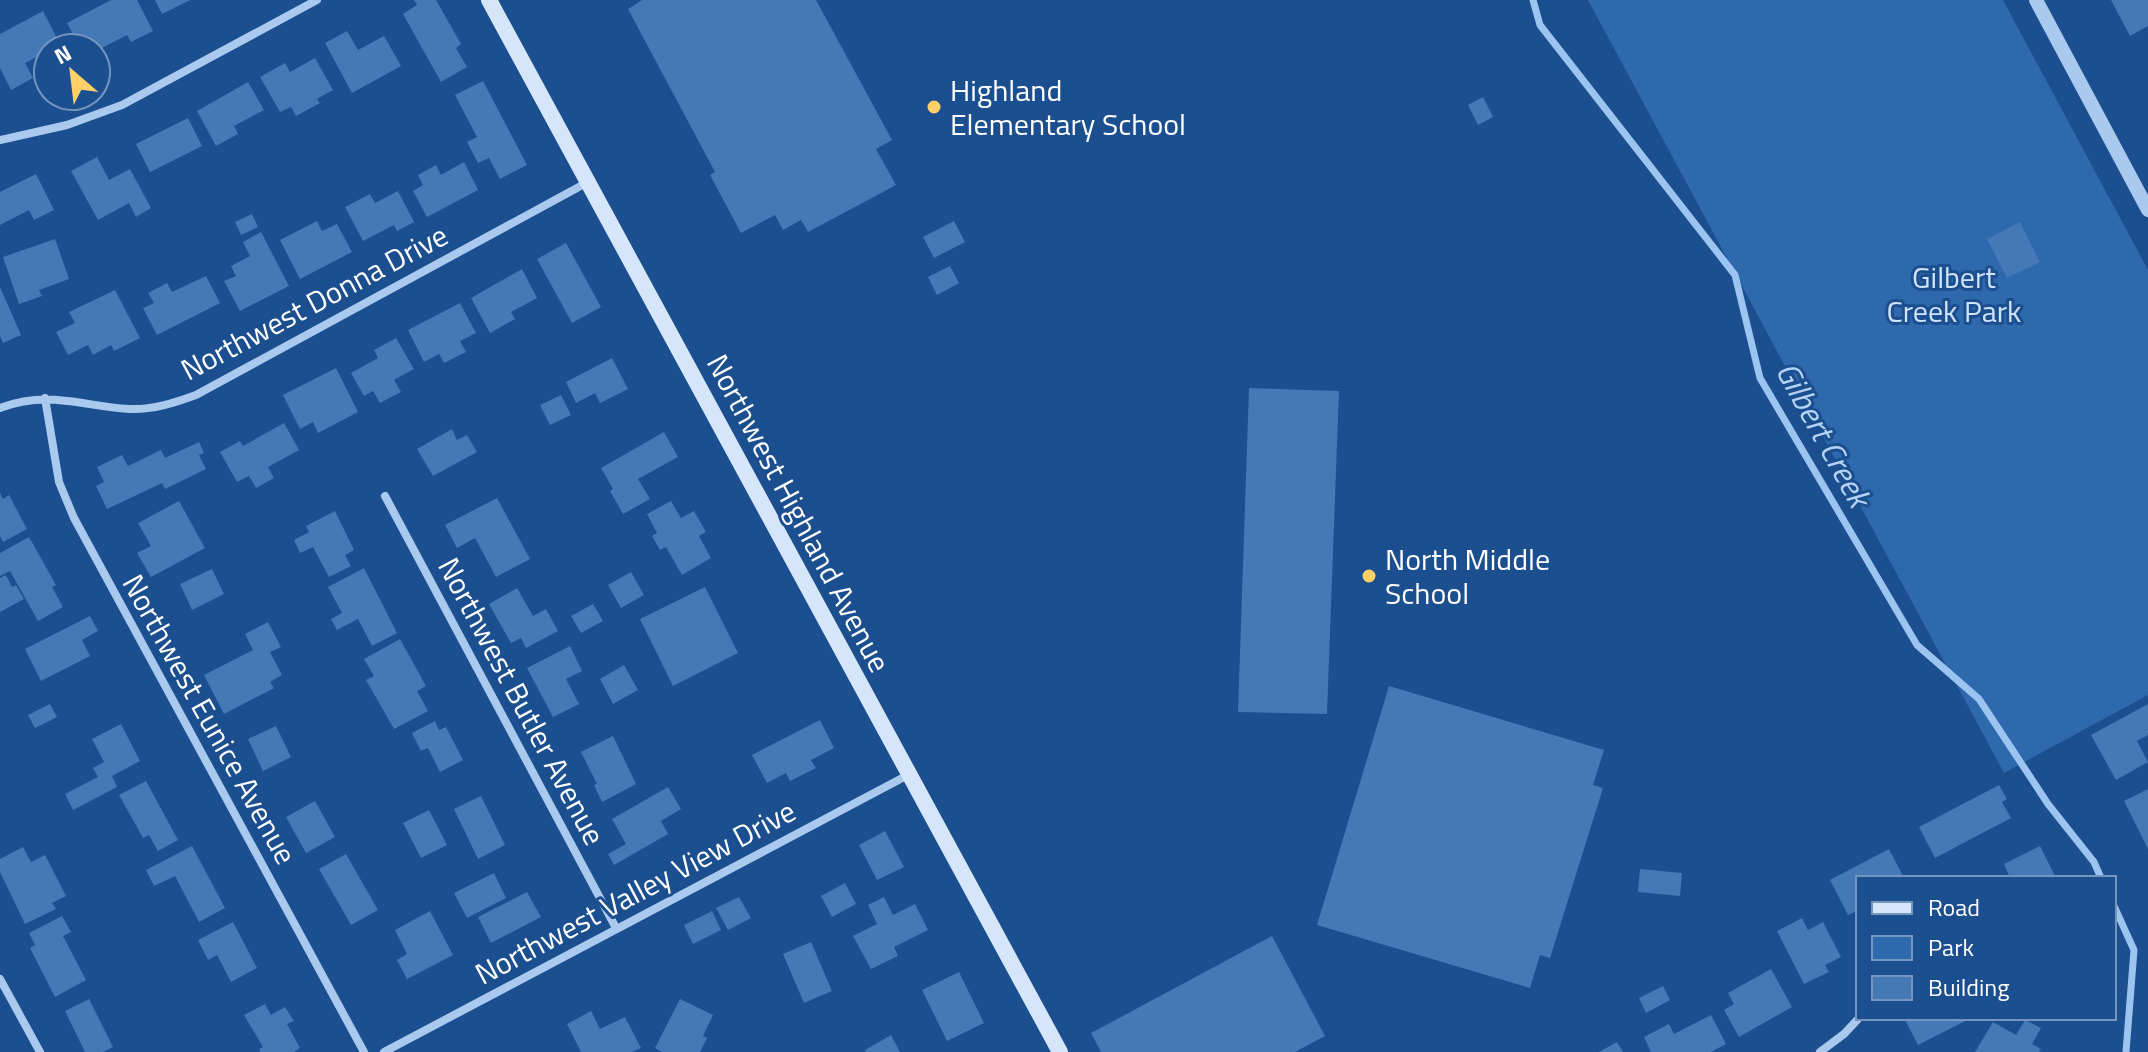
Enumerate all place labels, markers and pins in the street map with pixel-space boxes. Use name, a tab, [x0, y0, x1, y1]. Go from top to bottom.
place label: Highland Elementary School	[950, 67, 1186, 147]
marker: Highland Elementary School	[925, 98, 943, 116]
place label: North Middle School	[1385, 536, 1550, 616]
marker: North Middle School	[1360, 567, 1378, 585]

